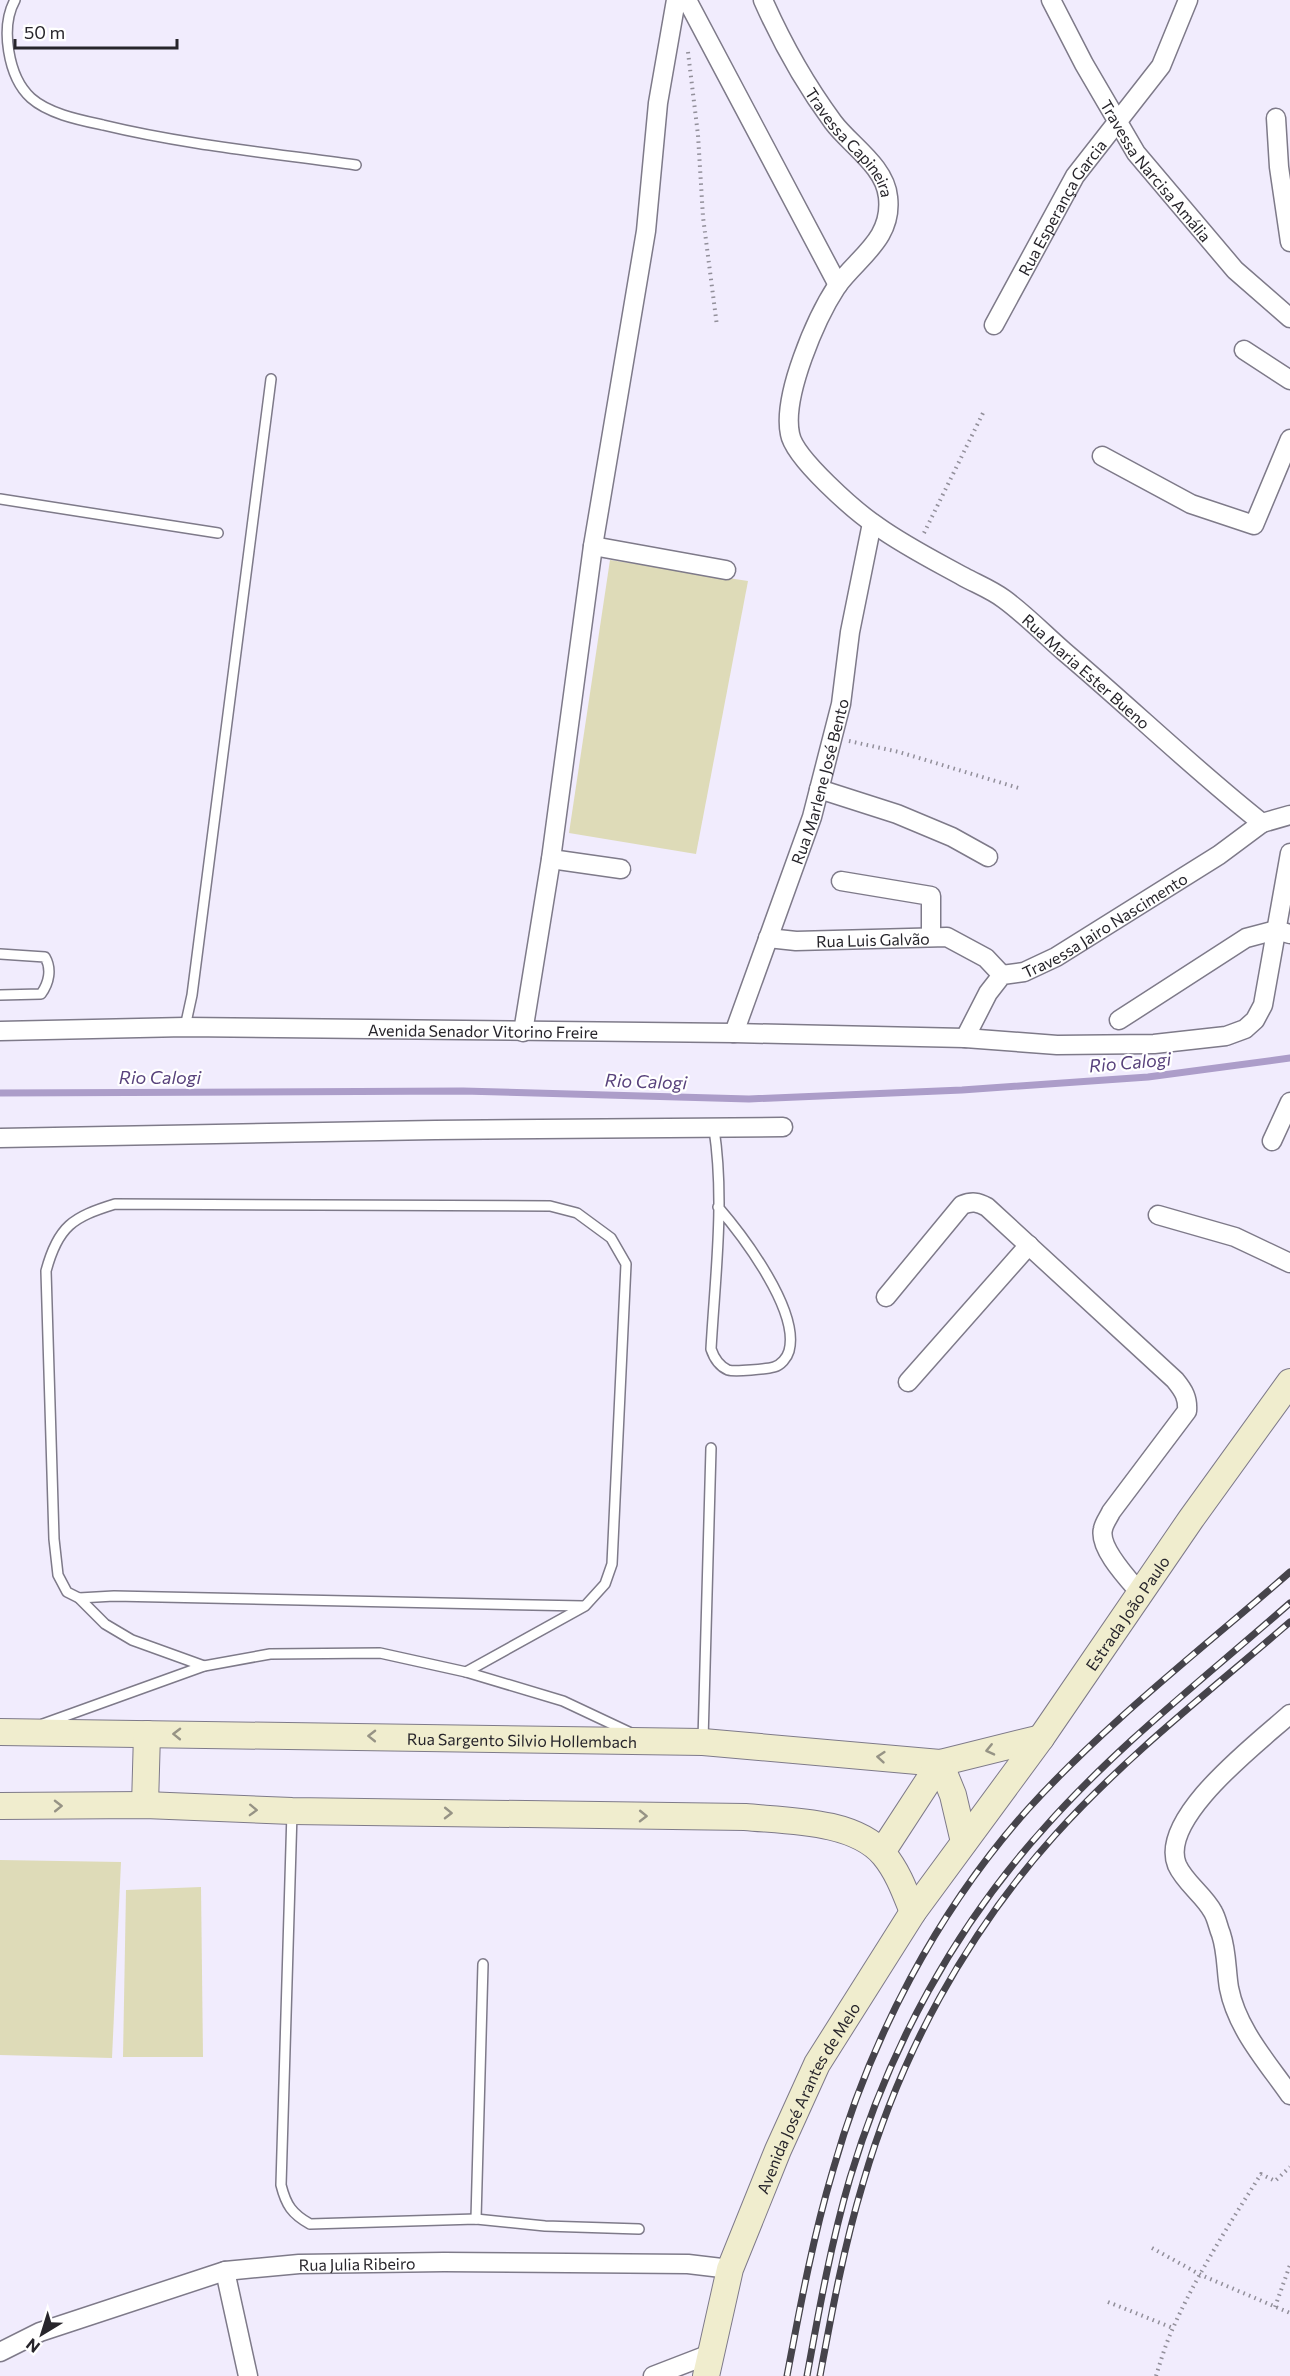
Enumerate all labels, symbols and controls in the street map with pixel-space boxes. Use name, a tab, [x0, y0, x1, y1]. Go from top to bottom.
scale bar	[15, 12, 177, 50]
text: 50 m	[24, 21, 65, 43]
street label: Travessa Capineira	[802, 83, 898, 199]
street label: Travessa Narcisa Amália	[1097, 96, 1216, 245]
street label: Rua Esperança Garcia	[1013, 135, 1110, 278]
street label: Rua Maria Ester Bueno	[1019, 609, 1154, 732]
street label: Rua Marlene José Bento	[786, 698, 851, 866]
street label: Travessa Jairo Nascimento	[1019, 868, 1190, 981]
street label: Rua Luis Galvão	[816, 928, 930, 950]
street label: Avenida Senador Vitorino Freire	[368, 1019, 598, 1041]
water label: Rio Calogi	[1088, 1047, 1173, 1077]
water label: Rio Calogi	[119, 1066, 203, 1088]
water label: Rio Calogi	[604, 1069, 689, 1093]
street label: Estrada João Paulo	[1081, 1552, 1173, 1674]
one-way arrow	[173, 1728, 182, 1740]
street label: Rua Sargento Silvio Hollembach	[407, 1728, 637, 1751]
one-way arrow	[368, 1730, 377, 1743]
one-way arrow	[986, 1743, 996, 1756]
one-way arrow	[877, 1751, 886, 1764]
one-way arrow	[54, 1800, 63, 1812]
one-way arrow	[249, 1804, 258, 1817]
one-way arrow	[444, 1807, 453, 1819]
one-way arrow	[639, 1809, 648, 1822]
street label: Avenida José Arantes de Melo	[752, 1998, 863, 2196]
street label: Rua Julia Ribeiro	[299, 2253, 416, 2274]
north arrow	[12, 2304, 72, 2364]
text: N	[22, 2335, 43, 2357]

